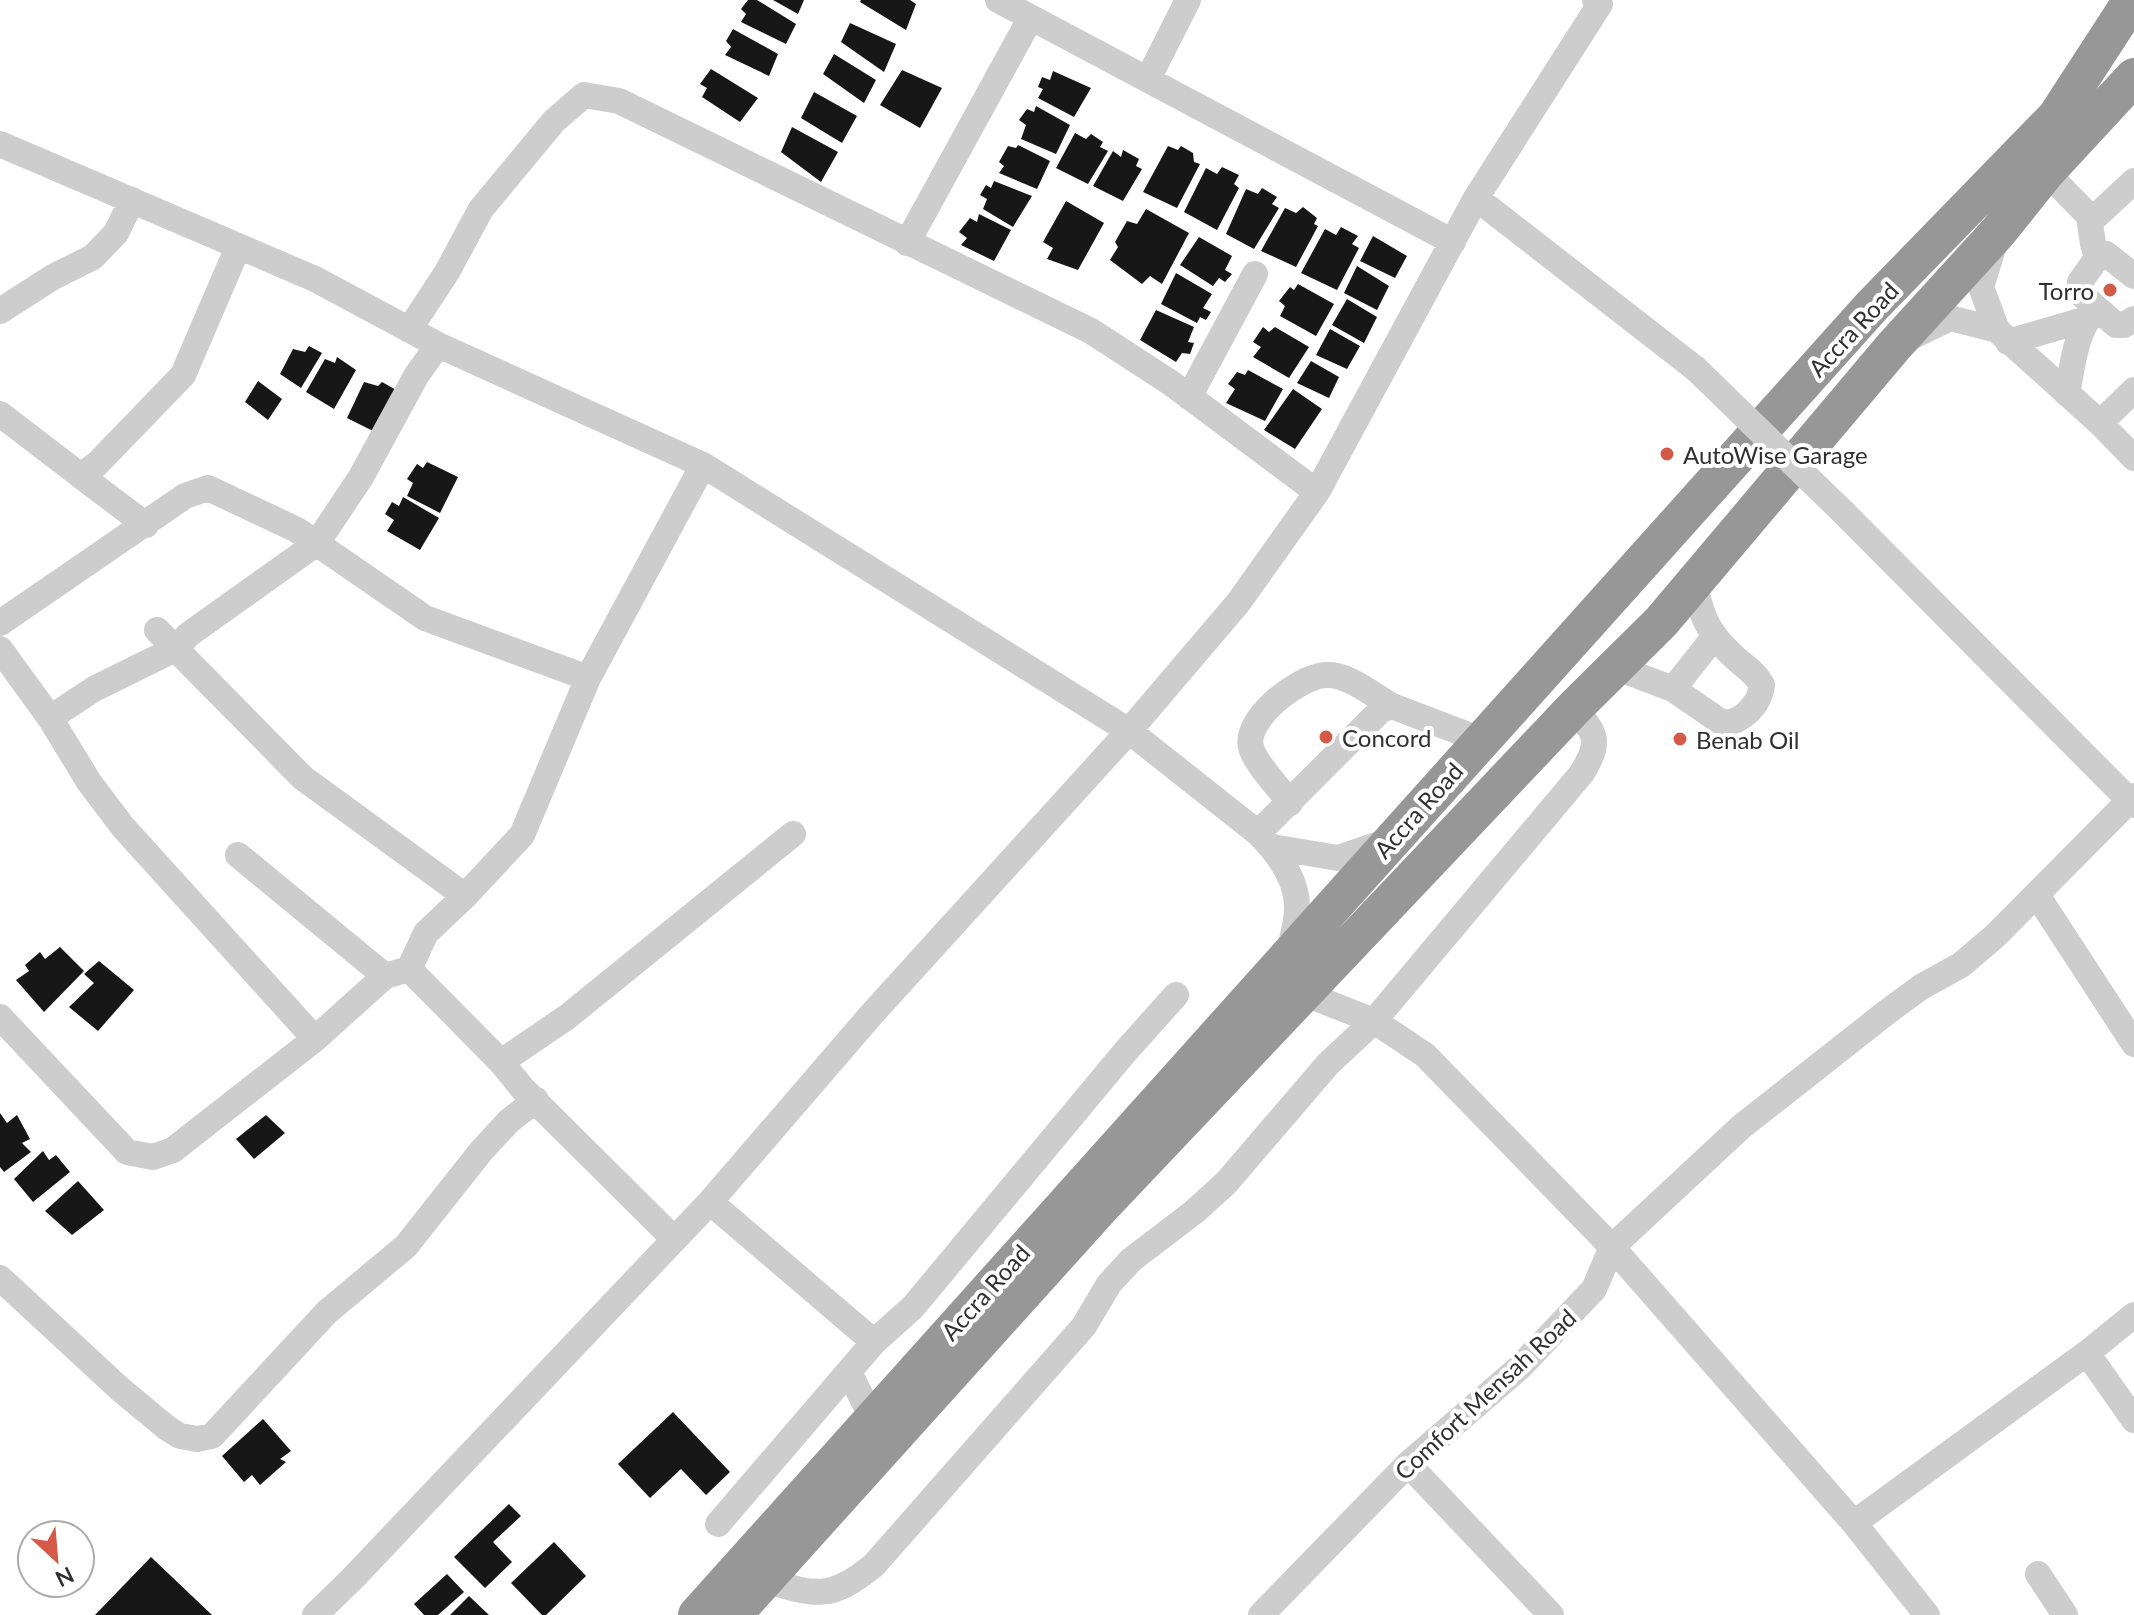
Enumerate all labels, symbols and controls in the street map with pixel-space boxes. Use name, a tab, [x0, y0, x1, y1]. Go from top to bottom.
street label: Accra Road	[1802, 276, 1904, 382]
place label: Torro	[2039, 276, 2094, 305]
marker: Torro	[2101, 281, 2119, 299]
place label: AutoWise Garage	[1683, 440, 1868, 469]
marker: AutoWise Garage	[1658, 445, 1676, 463]
place label: Concord	[1342, 723, 1431, 752]
place label: Benab Oil	[1696, 725, 1799, 754]
marker: Concord	[1317, 728, 1335, 746]
marker: Benab Oil	[1671, 730, 1689, 748]
street label: Accra Road	[1368, 756, 1468, 864]
street label: Accra Road	[935, 1238, 1035, 1346]
street label: Comfort Mensah Road	[1388, 1303, 1582, 1485]
north arrow	[16, 1519, 96, 1599]
text: N	[51, 1562, 79, 1593]

